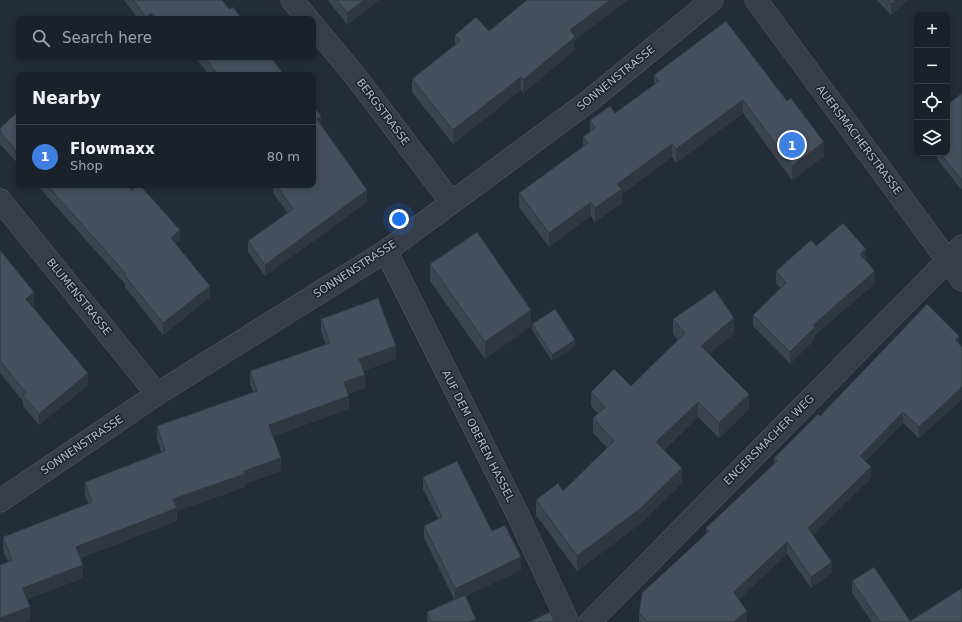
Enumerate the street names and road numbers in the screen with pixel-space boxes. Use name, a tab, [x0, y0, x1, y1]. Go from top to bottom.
street label: SONNENSTRASSE	[574, 43, 658, 113]
street label: BERGSTRASSE	[354, 76, 412, 148]
street label: AUERSMACHERSTRASSE	[814, 83, 904, 197]
street label: SONNENSTRASSE	[311, 237, 399, 301]
street label: BLUMENSTRASSE	[44, 256, 114, 338]
street label: AUF DEM OBEREN HASSEL	[439, 368, 517, 505]
street label: ENGERSMACHER WEG	[721, 392, 817, 488]
street label: SONNENSTRASSE	[38, 413, 126, 477]

